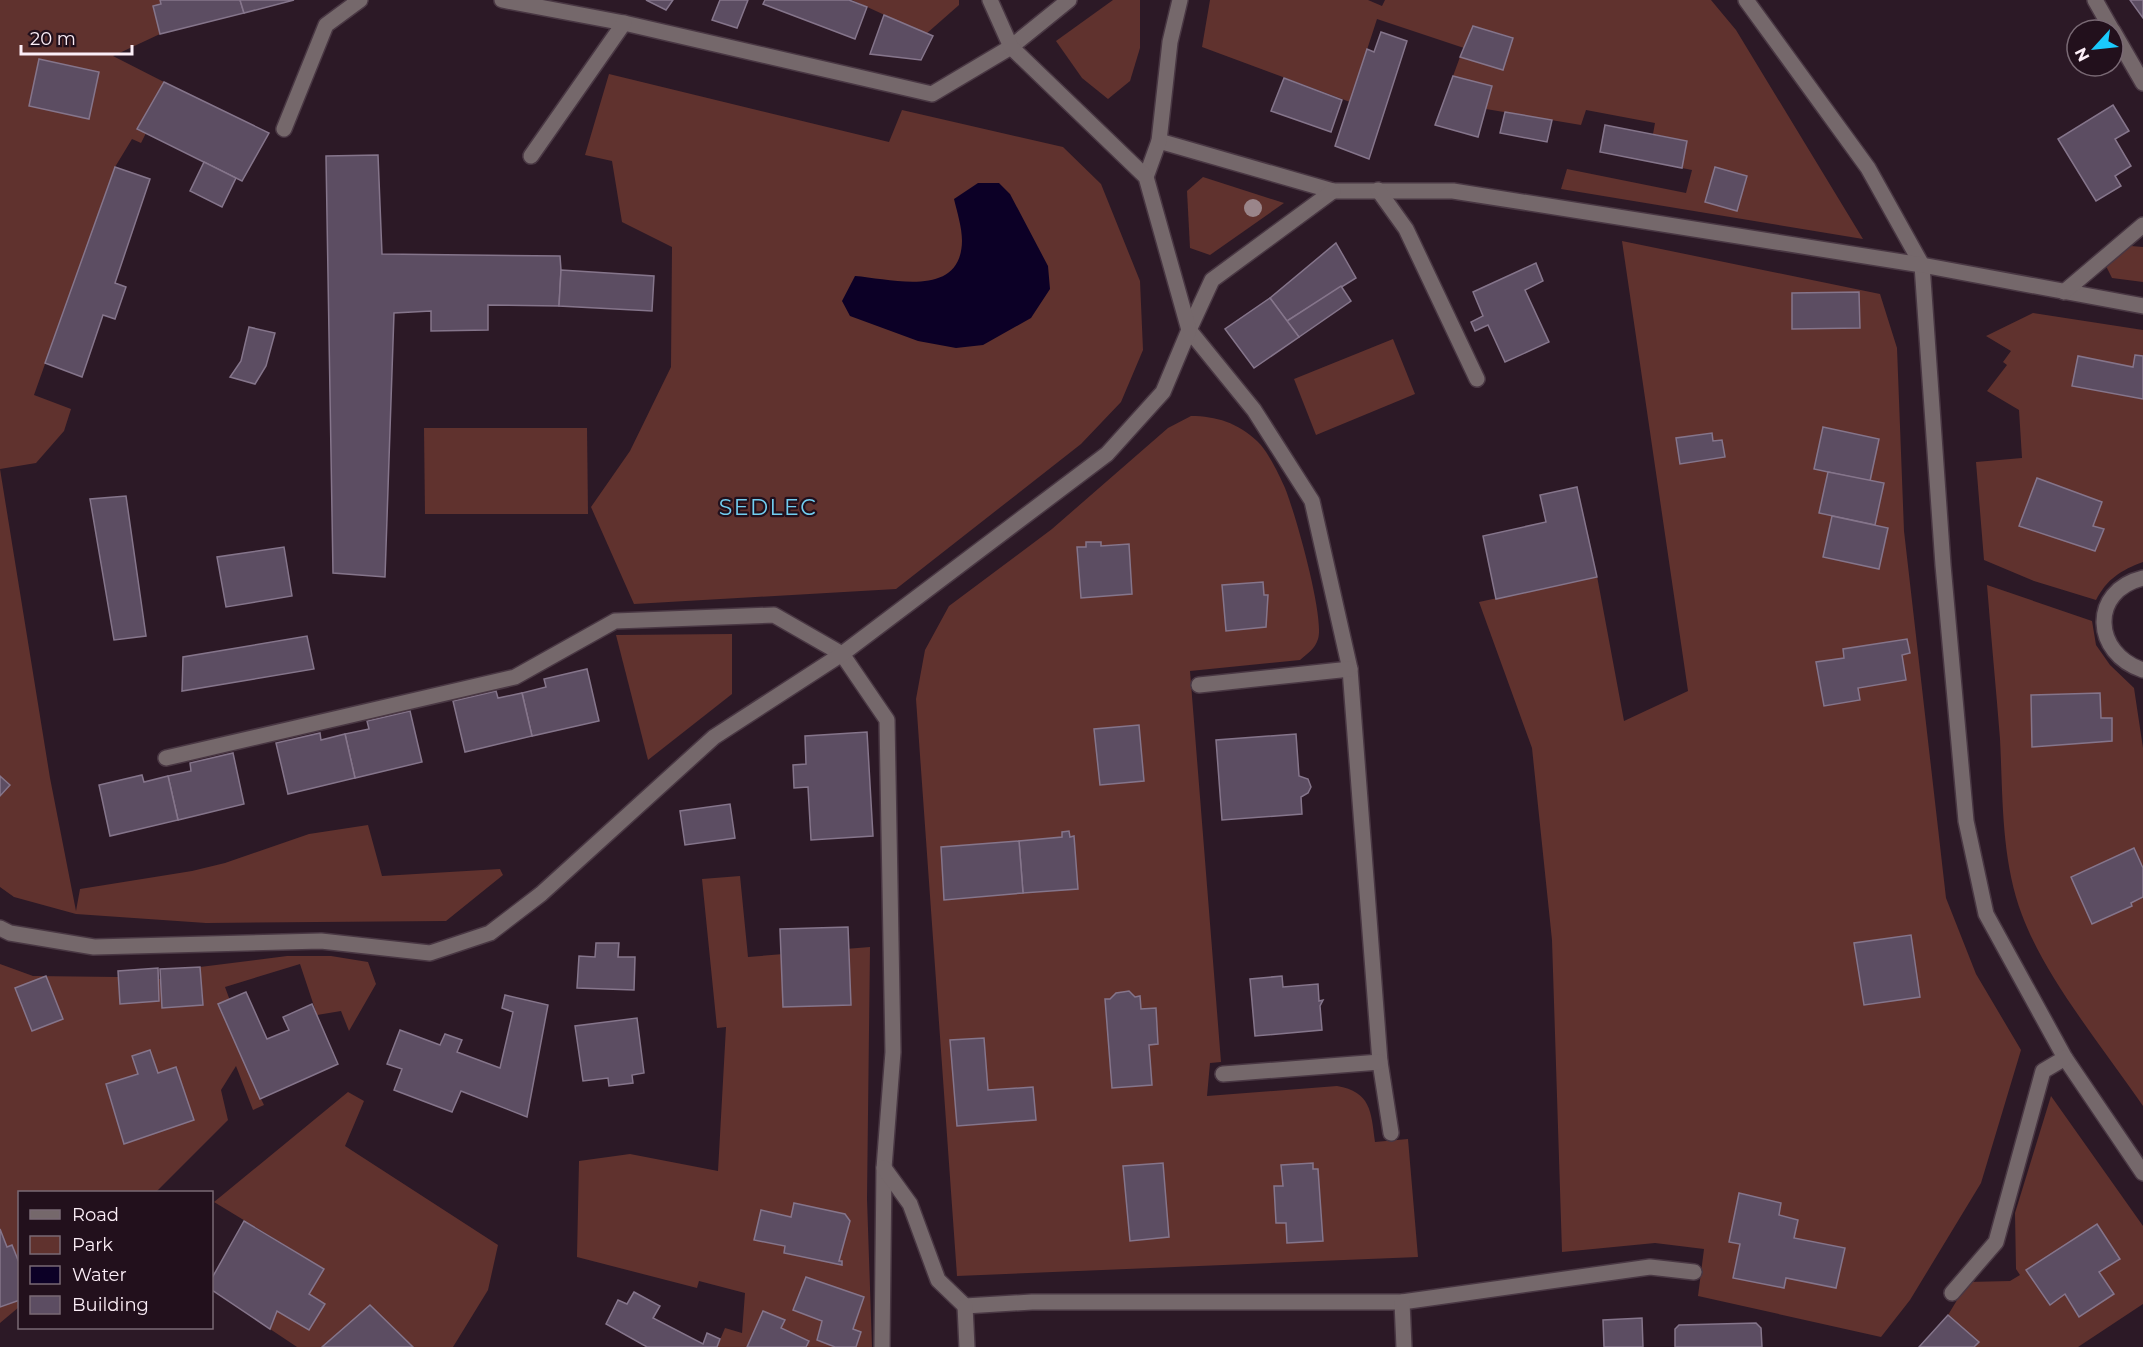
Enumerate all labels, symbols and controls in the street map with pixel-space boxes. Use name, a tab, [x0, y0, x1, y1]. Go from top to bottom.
scale bar	[21, 18, 132, 56]
north arrow	[2065, 18, 2125, 78]
text: 20 m	[30, 28, 76, 50]
text: N	[2071, 45, 2093, 65]
district label: SEDLEC	[719, 494, 817, 521]
legend	[18, 1191, 213, 1329]
text: Road	[72, 1204, 119, 1226]
text: Park	[72, 1234, 113, 1256]
text: Water	[72, 1264, 127, 1286]
text: Building	[72, 1294, 149, 1316]

